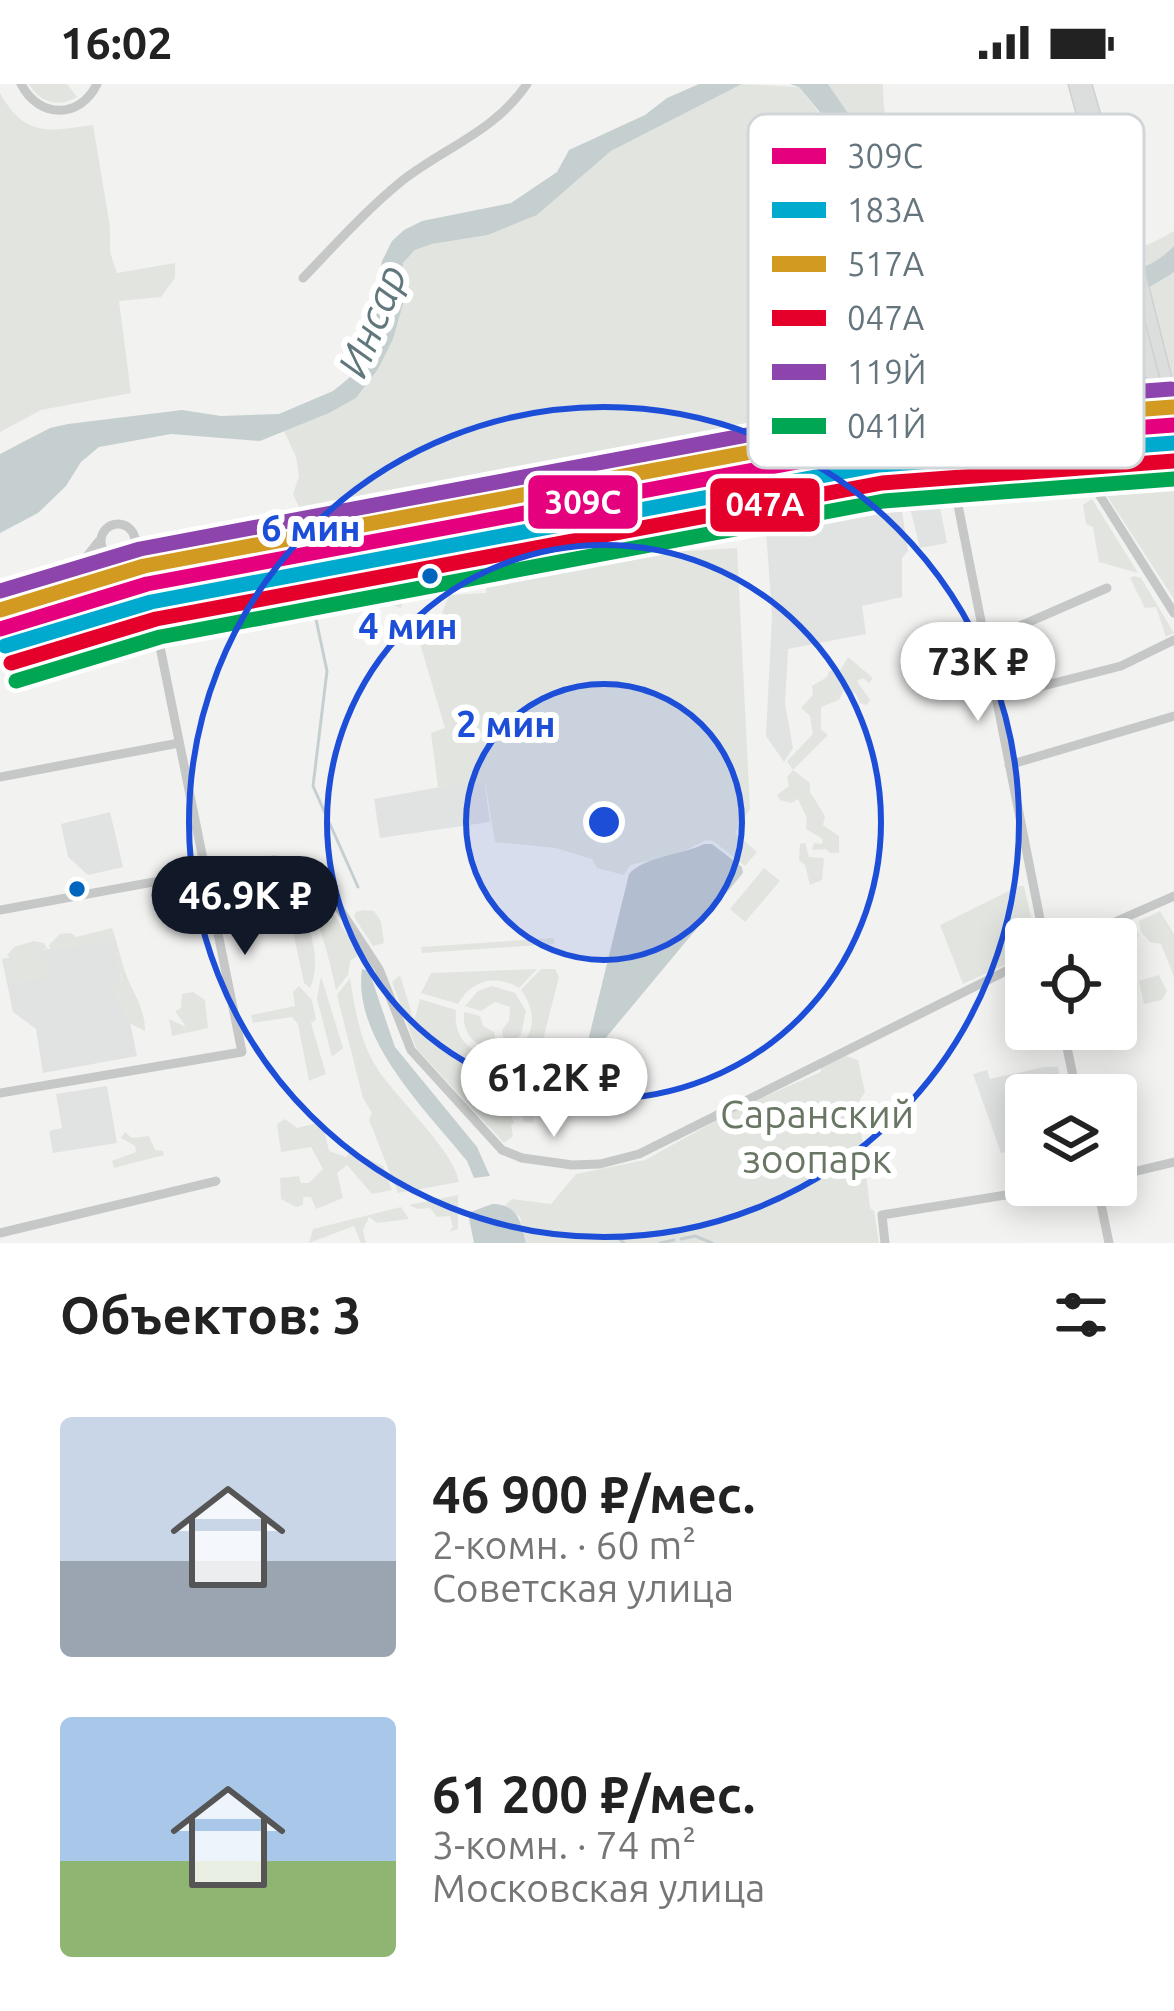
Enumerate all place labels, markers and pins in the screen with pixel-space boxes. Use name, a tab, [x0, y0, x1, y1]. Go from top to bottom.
unlabelled marker	[419, 565, 441, 587]
pin: 73K ₽	[894, 622, 1062, 724]
centre of rings	[583, 801, 625, 843]
pin: 46.9K ₽	[134, 856, 356, 958]
unlabelled marker	[66, 878, 88, 900]
pin: 61.2K ₽	[443, 1038, 665, 1140]

